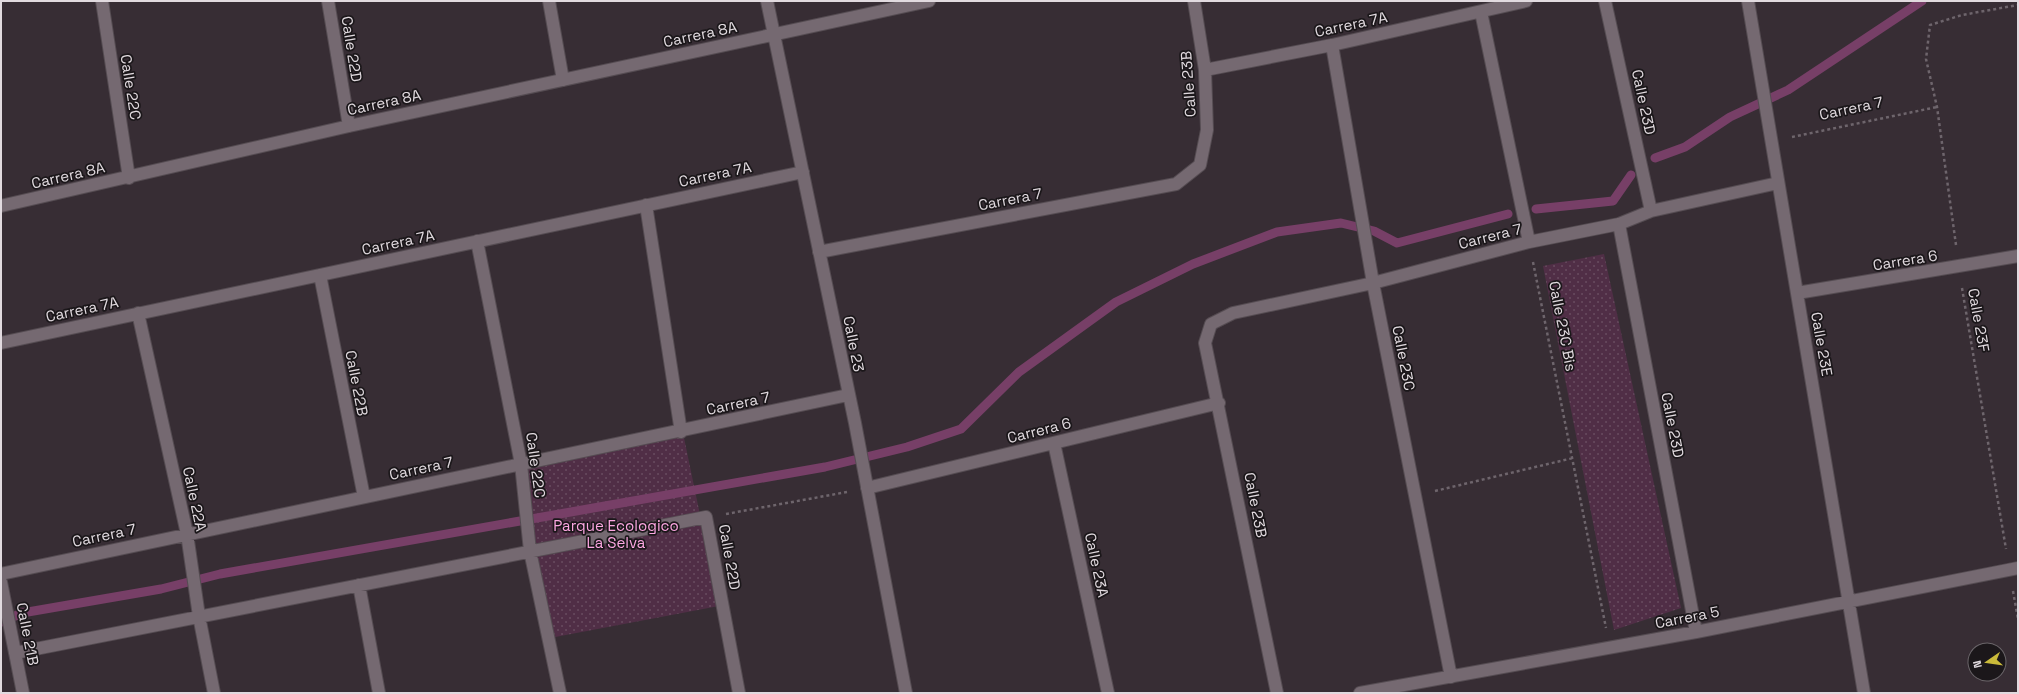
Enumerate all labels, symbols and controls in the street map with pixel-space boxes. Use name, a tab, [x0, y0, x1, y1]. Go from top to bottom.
street label: Carrera 7A	[1313, 7, 1390, 41]
street label: Calle 22D	[337, 15, 367, 83]
street label: Carrera 8A	[661, 17, 739, 51]
street label: Calle 23B	[1176, 50, 1200, 118]
street label: Calle 22C	[116, 53, 146, 121]
street label: Calle 23D	[1628, 68, 1660, 136]
street label: Carrera 8A	[345, 85, 423, 119]
street label: Carrera 7	[1817, 92, 1885, 124]
street label: Carrera 8A	[29, 157, 107, 193]
street label: Carrera 7A	[677, 157, 754, 191]
street label: Carrera 7	[977, 184, 1043, 214]
street label: Carrera 7	[1456, 219, 1524, 253]
street label: Carrera 7A	[360, 225, 437, 259]
street label: Carrera 6	[1871, 246, 1939, 274]
street label: Calle 23C Bis	[1545, 279, 1581, 373]
street label: Calle 23F	[1964, 287, 1994, 353]
street label: Carrera 7A	[44, 292, 121, 326]
street label: Calle 23E	[1807, 310, 1837, 378]
street label: Calle 23	[839, 315, 869, 373]
street label: Calle 23C	[1388, 324, 1420, 392]
street label: Calle 22B	[341, 349, 373, 417]
street label: Carrera 7	[704, 387, 772, 419]
street label: Calle 23D	[1657, 391, 1689, 459]
street label: Carrera 6	[1005, 413, 1073, 447]
street label: Calle 22C	[522, 431, 550, 499]
street label: Carrera 7	[387, 452, 455, 484]
street label: Calle 22A	[179, 465, 211, 534]
street label: Calle 23B	[1240, 471, 1272, 539]
park label: Parque Ecologico La Selva	[553, 516, 679, 552]
street label: Carrera 7	[70, 519, 138, 551]
street label: Calle 22D	[715, 523, 745, 591]
street label: Calle 23A	[1081, 531, 1113, 600]
street label: Calle 21B	[13, 601, 43, 667]
street label: Carrera 5	[1653, 601, 1721, 633]
north arrow	[1967, 642, 2007, 682]
text: N	[1970, 659, 1985, 669]

